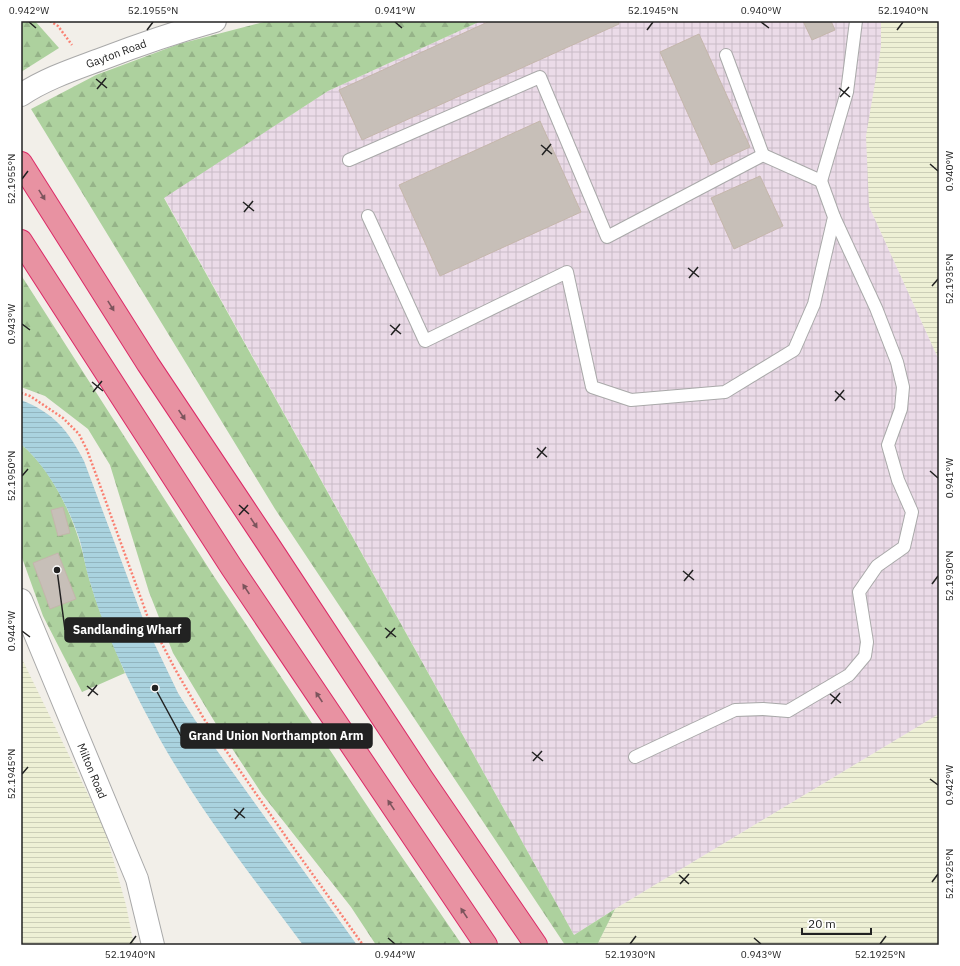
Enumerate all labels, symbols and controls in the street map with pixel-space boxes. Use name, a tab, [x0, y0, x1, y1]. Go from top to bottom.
text: 0.942°W	[9, 4, 49, 17]
text: 52.1955°N	[128, 4, 178, 17]
text: 0.941°W	[375, 4, 415, 17]
text: 52.1945°N	[628, 4, 678, 17]
text: 0.940°W	[741, 4, 781, 17]
text: 52.1940°N	[878, 4, 928, 17]
street label: Gayton Road	[84, 36, 148, 71]
text: 0.940°W	[943, 151, 956, 191]
text: 52.1955°N	[5, 154, 18, 204]
one-way arrow	[38, 190, 46, 201]
text: 52.1935°N	[943, 254, 956, 304]
one-way arrow	[107, 301, 115, 311]
text: 0.943°W	[5, 304, 18, 344]
one-way arrow	[178, 410, 186, 420]
text: 52.1950°N	[5, 451, 18, 501]
text: 0.941°W	[943, 458, 956, 498]
one-way arrow	[250, 518, 258, 528]
text: 52.1930°N	[943, 551, 956, 601]
one-way arrow	[242, 584, 250, 594]
text: 0.944°W	[5, 611, 18, 651]
callout: Sandlanding Wharf	[65, 618, 190, 642]
text: Sandlanding Wharf	[73, 622, 182, 637]
one-way arrow	[315, 692, 323, 702]
callout: Grand Union Northampton Arm	[181, 724, 372, 748]
text: Grand Union Northampton Arm	[188, 728, 364, 743]
street label: Milton Road	[74, 741, 110, 801]
text: 52.1945°N	[5, 749, 18, 799]
text: 0.942°W	[943, 765, 956, 805]
one-way arrow	[387, 800, 395, 810]
text: 52.1925°N	[943, 849, 956, 899]
one-way arrow	[460, 907, 468, 918]
scale bar	[802, 910, 871, 936]
text: 20 m	[808, 916, 836, 931]
text: 52.1940°N	[105, 948, 155, 961]
text: 0.944°W	[375, 948, 415, 961]
text: 52.1930°N	[605, 948, 655, 961]
text: 0.943°W	[741, 948, 781, 961]
text: 52.1925°N	[855, 948, 905, 961]

